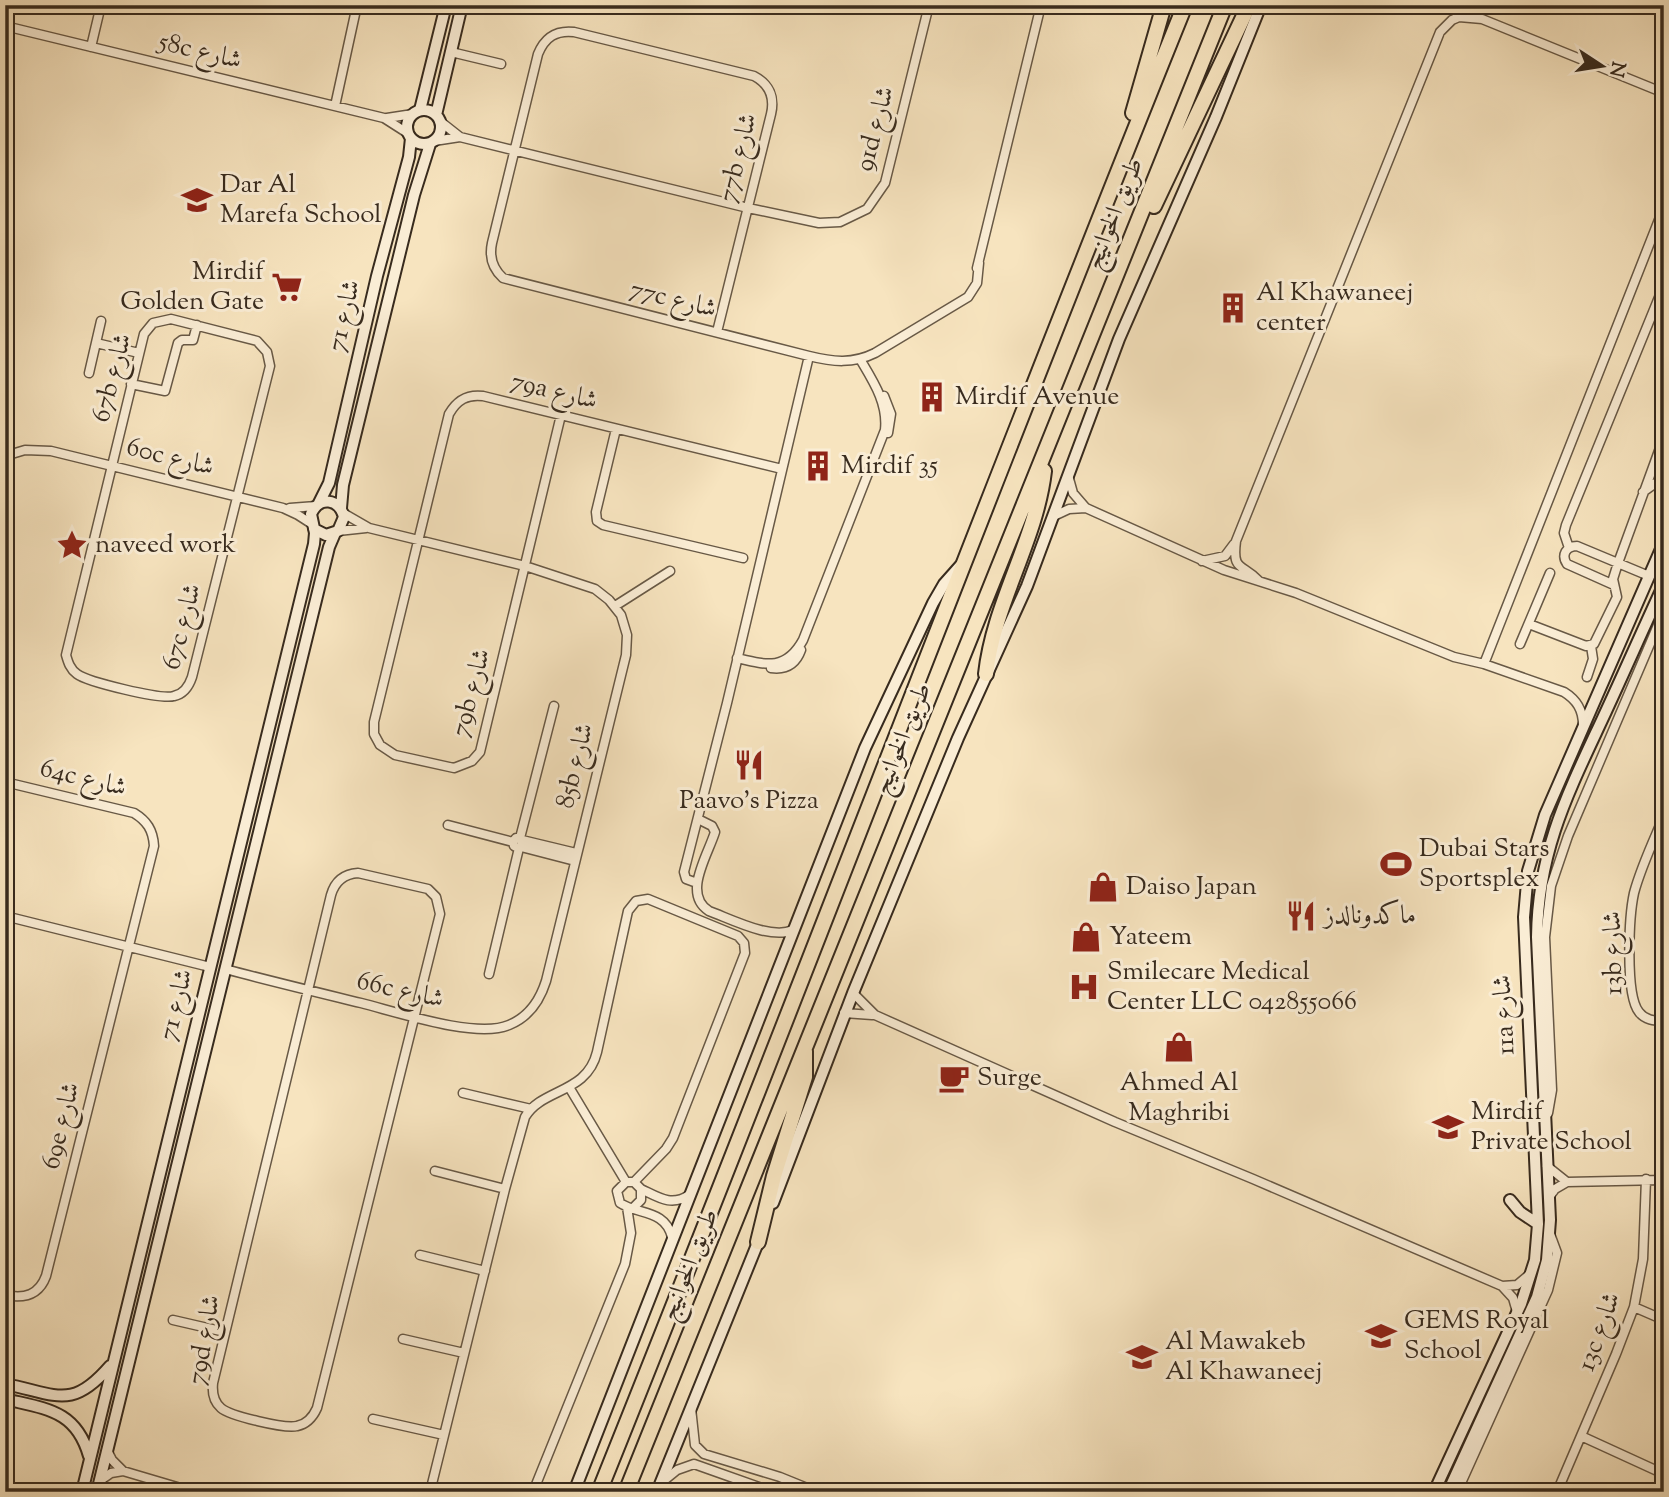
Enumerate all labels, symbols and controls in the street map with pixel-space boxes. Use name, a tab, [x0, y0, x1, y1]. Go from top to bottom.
street label: 58c شارع	[152, 23, 245, 81]
north arrow	[1568, 32, 1638, 102]
text: N	[1601, 59, 1631, 79]
street label: 91d شارع	[847, 82, 906, 176]
street label: 77b شارع	[710, 110, 769, 207]
street label: طريق الخوانيج	[1076, 152, 1157, 277]
place label: Dar Al Marefa School	[220, 167, 382, 234]
school or university icon: Dar Al Marefa School	[180, 183, 214, 217]
place label: Mirdif Golden Gate	[120, 254, 265, 321]
supermarket icon: Mirdif Golden Gate	[270, 270, 304, 304]
street label: 77c شارع	[626, 271, 720, 330]
place label: Al Khawaneej center	[1256, 275, 1413, 342]
street label: شارع 71	[319, 276, 372, 356]
building icon: Al Khawaneej center	[1216, 291, 1250, 325]
street label: 67b شارع	[83, 329, 144, 427]
street label: 79a شارع	[507, 363, 601, 422]
place label: Mirdif Avenue	[955, 379, 1119, 416]
building icon: Mirdif Avenue	[915, 380, 949, 414]
street label: 60c شارع	[122, 429, 218, 488]
place label: Mirdif 35	[841, 448, 938, 485]
building icon: Mirdif 35	[801, 449, 835, 483]
place label: naveed work	[95, 527, 236, 564]
place icon: naveed work	[55, 528, 89, 562]
street label: 67c شارع	[154, 580, 213, 674]
street label: 79b شارع	[443, 645, 502, 741]
street label: طريق الخوانيج	[864, 677, 945, 802]
street label: 85b شارع	[548, 720, 605, 813]
restaurant icon: Paavo's Pizza	[732, 748, 766, 782]
street label: 64c شارع	[36, 750, 130, 809]
place label: Paavo's Pizza	[679, 783, 819, 820]
place label: Dubai Stars Sportsplex	[1419, 831, 1549, 898]
sports icon: Dubai Stars Sportsplex	[1379, 847, 1413, 881]
place label: Daiso Japan	[1126, 869, 1257, 906]
shop icon: Daiso Japan	[1086, 870, 1120, 904]
place label: ماكدونالدز	[1321, 898, 1416, 935]
restaurant icon: ماكدونالدز	[1284, 899, 1318, 933]
street label: 13b شارع	[1595, 911, 1634, 995]
place label: Yateem	[1109, 919, 1192, 956]
shop icon: Yateem	[1069, 920, 1103, 954]
place label: Smilecare Medical Center LLC 042855066	[1107, 954, 1357, 1021]
street label: 66c شارع	[353, 963, 447, 1020]
street label: شارع 71	[150, 965, 205, 1045]
hospital icon: Smilecare Medical Center LLC 042855066	[1067, 970, 1101, 1004]
street label: 11a شارع	[1484, 974, 1527, 1056]
shop icon: Ahmed Al Maghribi	[1162, 1030, 1196, 1064]
place label: Surge	[977, 1060, 1042, 1097]
cafe icon: Surge	[937, 1061, 971, 1095]
place label: Ahmed Al Maghribi	[1120, 1065, 1238, 1132]
street label: 69e شارع	[33, 1079, 92, 1174]
place label: Mirdif Private School	[1471, 1094, 1632, 1161]
school or university icon: Mirdif Private School	[1431, 1110, 1465, 1144]
street label: طريق الخوانيج	[651, 1203, 732, 1328]
street label: 13c شارع	[1569, 1287, 1632, 1377]
street label: 79d شارع	[179, 1292, 232, 1388]
place label: GEMS Royal School	[1404, 1303, 1549, 1370]
school or university icon: GEMS Royal School	[1364, 1319, 1398, 1353]
place label: Al Mawakeb Al Khawaneej	[1165, 1324, 1322, 1391]
school or university icon: Al Mawakeb Al Khawaneej	[1125, 1340, 1159, 1374]

